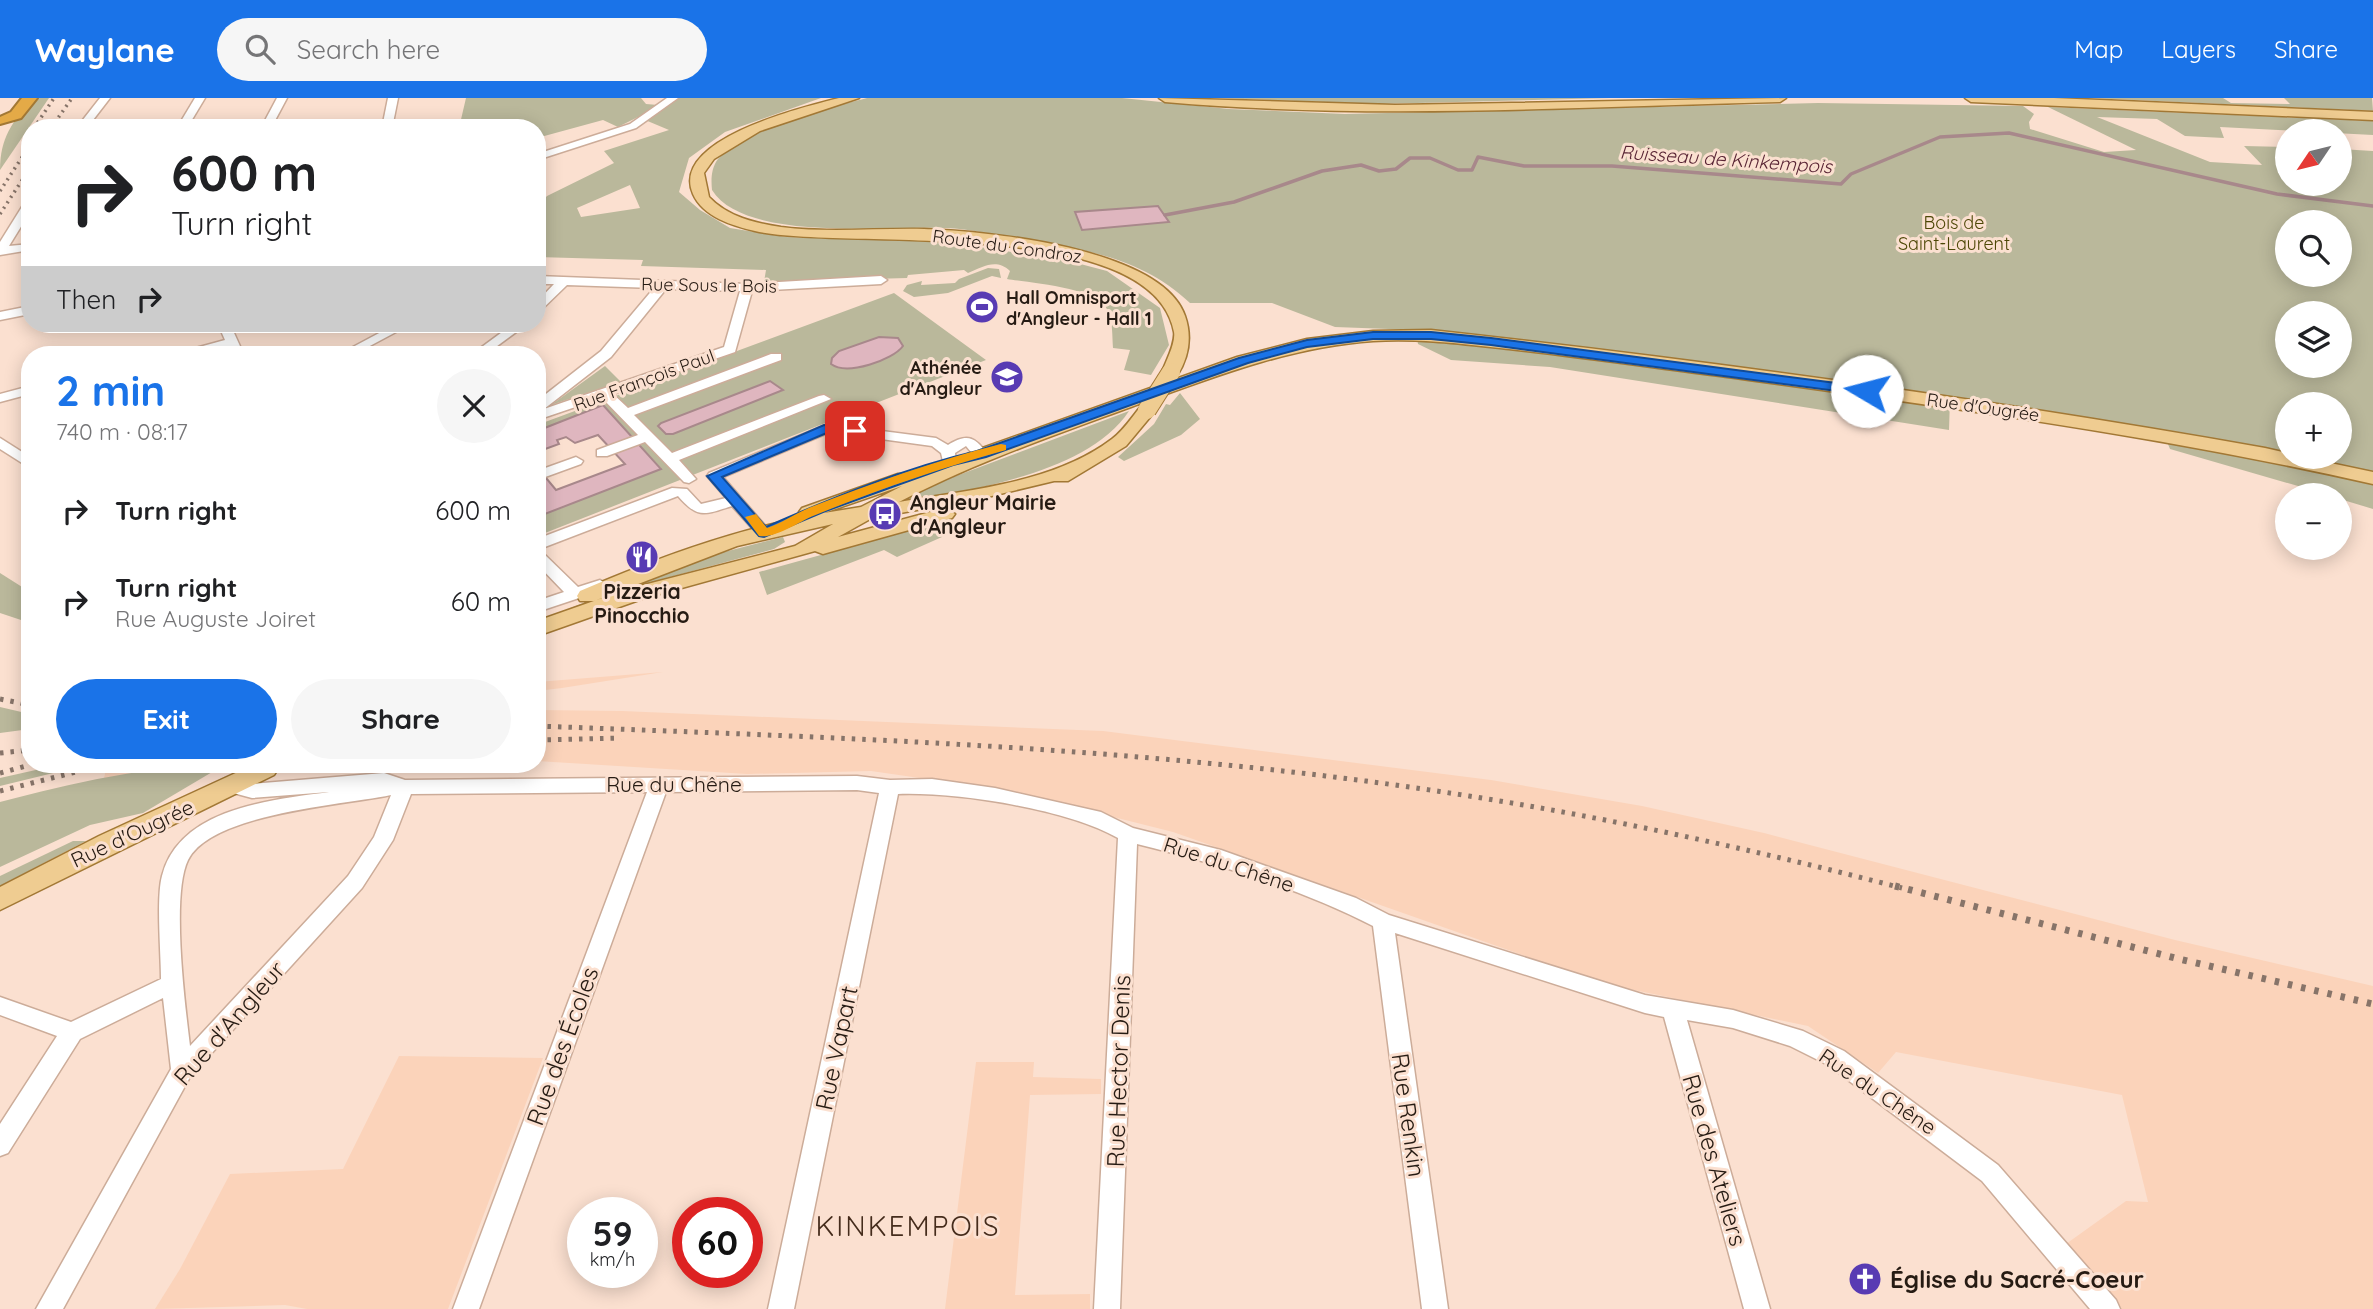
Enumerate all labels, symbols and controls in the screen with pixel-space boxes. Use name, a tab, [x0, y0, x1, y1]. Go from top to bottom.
search box	[217, 18, 707, 81]
text: Waylane	[35, 29, 175, 70]
icon: search	[241, 30, 279, 68]
text: Search here	[297, 33, 440, 66]
text: Map	[2074, 34, 2123, 64]
text: Layers	[2161, 34, 2236, 64]
text: Share	[2274, 34, 2338, 64]
north arrow	[2275, 119, 2352, 196]
map controls	[2275, 119, 2352, 560]
water label: Ruisseau de Kinkempois	[1619, 140, 1834, 178]
text: 600 m	[171, 142, 317, 203]
icon: right	[56, 147, 147, 238]
text: Turn right	[171, 203, 312, 243]
button: search	[2275, 210, 2352, 287]
park label: Bois de Saint-Laurent	[1898, 211, 2010, 255]
street label: Route du Condroz	[931, 224, 1083, 268]
street label: Rue Sous le Bois	[641, 272, 777, 298]
icon: right	[130, 280, 168, 318]
text: Then	[56, 283, 116, 316]
place label: Hall Omnisport d'Angleur - Hall 1	[1006, 286, 1152, 330]
sports icon: Hall Omnisport d'Angleur - Hall 1	[963, 288, 1001, 326]
button: layers	[2275, 301, 2352, 378]
street label: Rue François Paul	[570, 344, 718, 416]
position arrow	[1830, 354, 1904, 428]
place label: Athénée d'Angleur	[899, 356, 982, 400]
school or university icon: Athénée d'Angleur	[988, 358, 1026, 396]
text: 2 min	[56, 364, 165, 417]
button: close	[437, 369, 511, 443]
street label: Rue d'Ougrée	[1925, 388, 2041, 426]
button: +	[2275, 392, 2352, 469]
pin	[825, 401, 885, 461]
icon: arrive	[836, 412, 874, 450]
text: 740 m · 08:17	[56, 417, 188, 446]
button: −	[2275, 483, 2352, 560]
place label: Angleur Mairie d'Angleur	[910, 489, 1056, 539]
icon: right	[56, 492, 94, 530]
text: Turn right	[115, 494, 237, 527]
text: 600 m	[435, 494, 511, 527]
bus stop icon: Angleur Mairie d'Angleur	[866, 495, 904, 533]
restaurant icon: Pizzeria Pinocchio	[623, 538, 661, 576]
text: Turn right	[115, 571, 237, 604]
place label: Pizzeria Pinocchio	[594, 578, 690, 628]
icon: right	[56, 583, 94, 621]
text: 60 m	[451, 585, 511, 618]
text: Rue Auguste Joiret	[115, 604, 316, 633]
button: Exit	[56, 679, 277, 759]
button: Share	[291, 679, 511, 759]
street label: Rue du Chêne	[606, 771, 742, 797]
street label: Rue d'Ougrée	[66, 793, 198, 873]
street label: Rue du Chêne	[1160, 831, 1298, 897]
street label: Rue d'Angleur	[167, 955, 291, 1091]
street label: Rue des Écoles	[519, 963, 605, 1129]
street label: Rue Hector Denis	[1100, 974, 1136, 1168]
street label: Rue Vapart	[808, 983, 864, 1113]
street label: Rue du Chêne	[1814, 1042, 1942, 1140]
street label: Rue Renkin	[1385, 1051, 1433, 1179]
street label: Rue des Ateliers	[1676, 1071, 1754, 1249]
speed limit sign: 60	[672, 1197, 763, 1288]
district label: KINKEMPOIS	[815, 1208, 1001, 1243]
text: 59	[592, 1211, 633, 1255]
text: km/h	[590, 1248, 635, 1271]
church icon: Église du Sacré-Coeur	[1846, 1260, 1884, 1298]
place label: Église du Sacré-Coeur	[1890, 1264, 2144, 1294]

